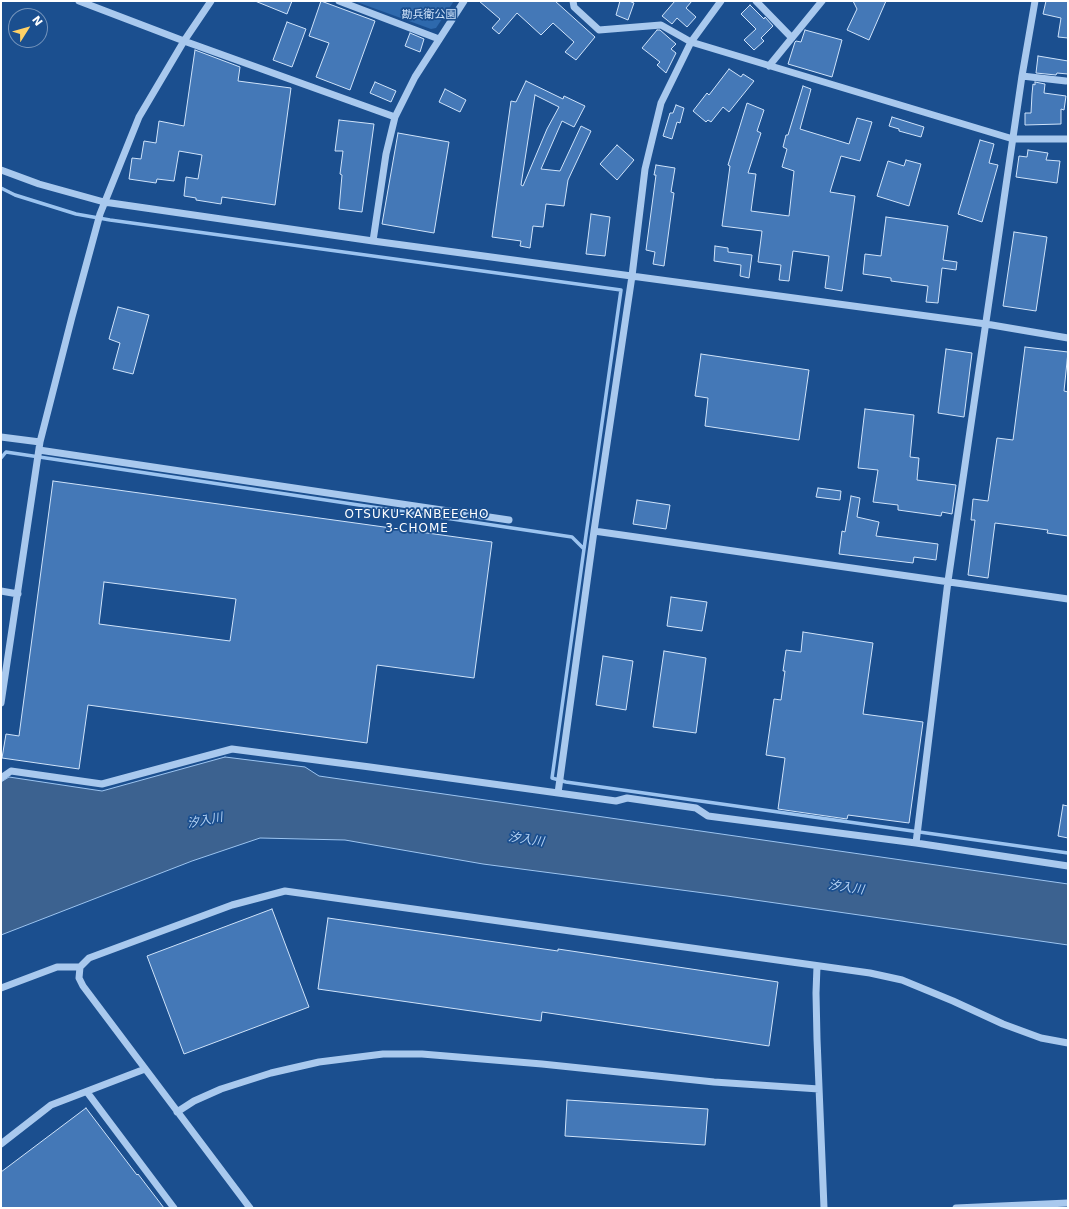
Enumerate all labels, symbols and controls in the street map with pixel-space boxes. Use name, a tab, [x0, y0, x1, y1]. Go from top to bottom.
north arrow	[8, 8, 48, 48]
park label: 勘兵衛公園	[402, 8, 456, 22]
text: N	[29, 13, 45, 29]
district label: OTSUKU-KANBEECHO 3-CHOME	[345, 508, 489, 536]
water label: 汐入川	[186, 810, 224, 832]
water label: 汐入川	[507, 830, 545, 850]
water label: 汐入川	[827, 878, 865, 898]

